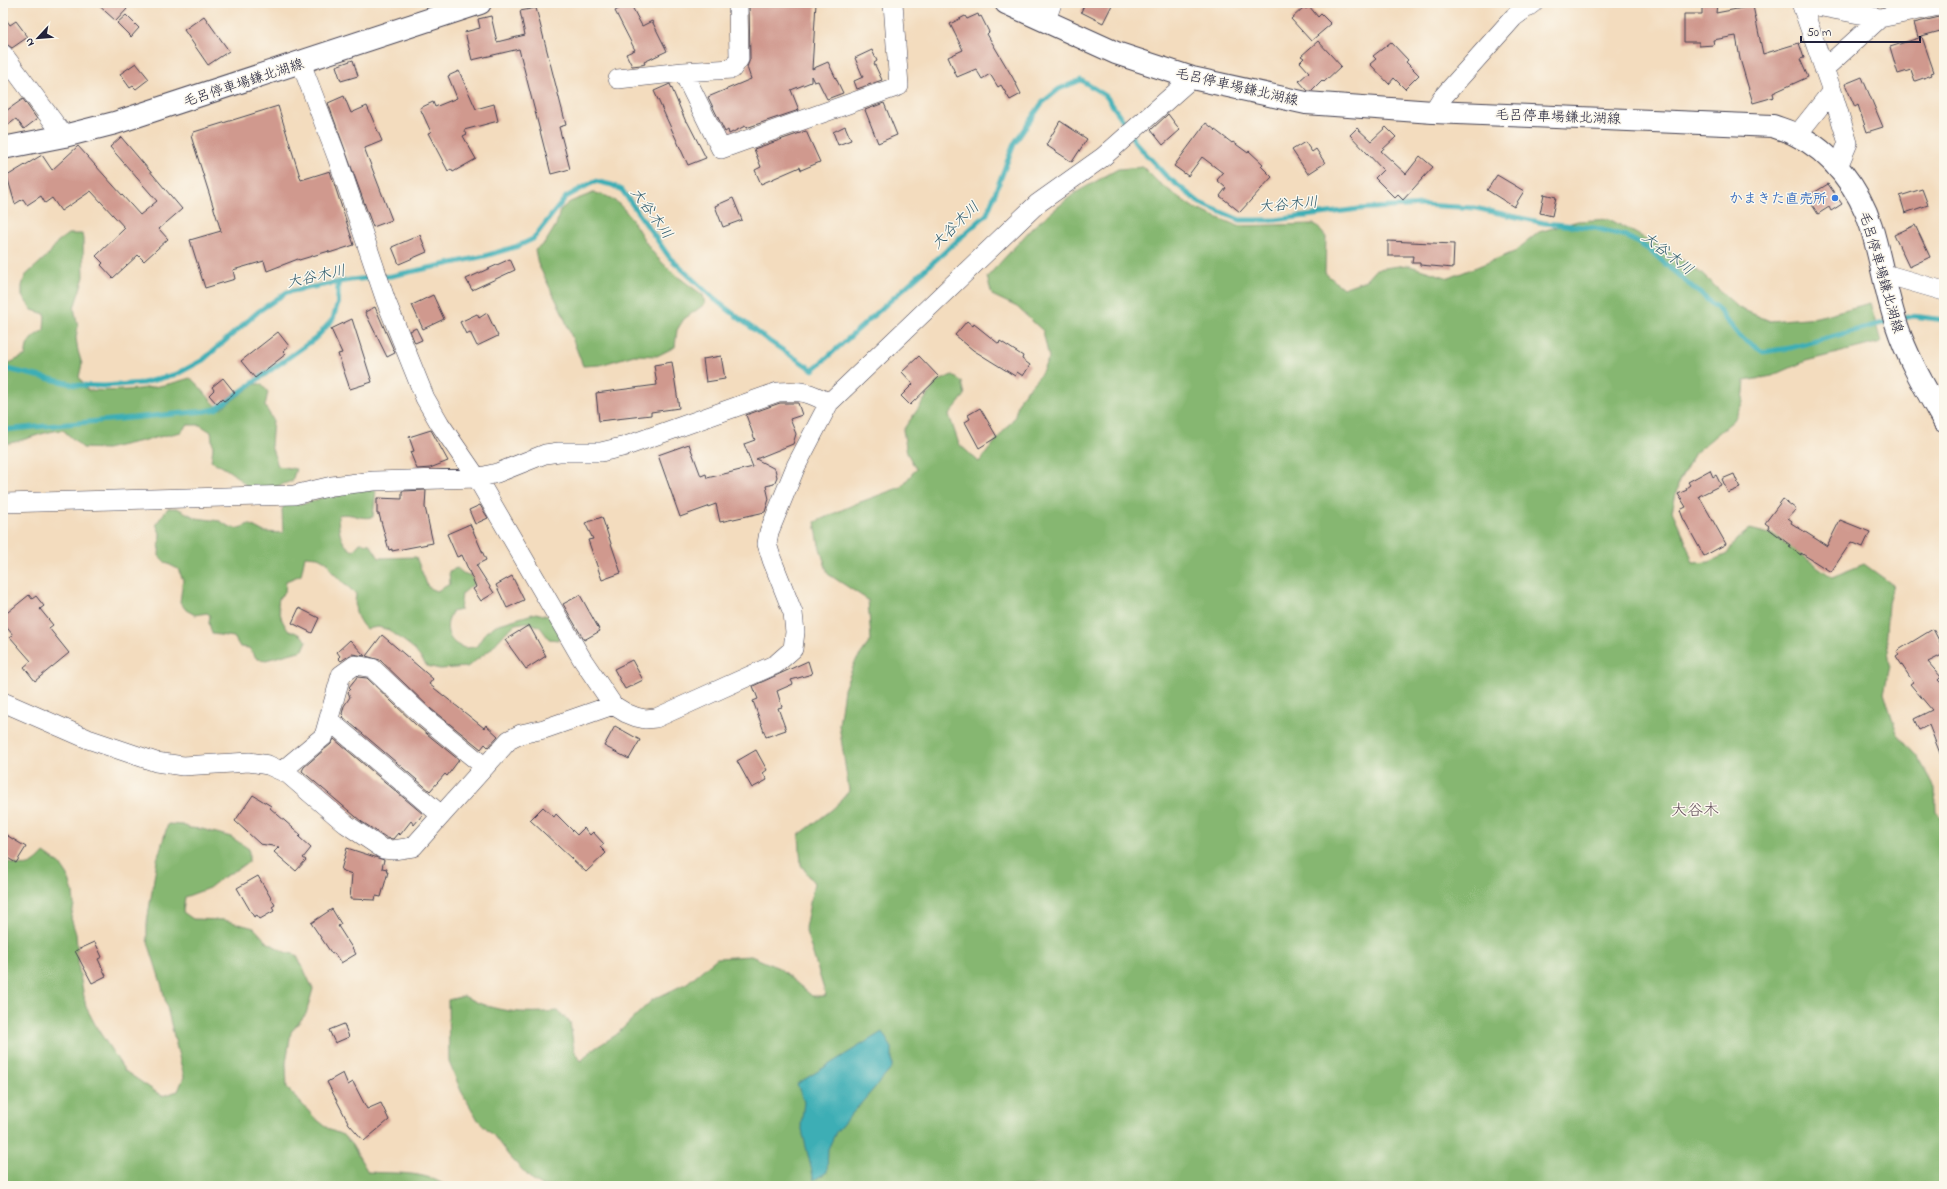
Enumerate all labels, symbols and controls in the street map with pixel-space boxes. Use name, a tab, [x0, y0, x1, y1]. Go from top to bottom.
north arrow	[18, 18, 58, 58]
scale bar	[1801, 18, 1920, 44]
text: 50 m	[1807, 24, 1831, 42]
text: N	[21, 35, 39, 49]
street label: 毛呂停車場鎌北湖線	[180, 54, 307, 113]
street label: 毛呂停車場鎌北湖線	[1173, 63, 1300, 112]
street label: 毛呂停車場鎌北湖線	[1495, 105, 1621, 130]
water label: 大谷木川	[625, 183, 678, 244]
place label: かまきた直売所	[1729, 189, 1827, 210]
water label: 大谷木川	[1257, 191, 1319, 219]
marker: かまきた直売所	[1830, 193, 1840, 203]
water label: 大谷木川	[926, 197, 985, 254]
street label: 毛呂停車場鎌北湖線	[1853, 209, 1908, 336]
water label: 大谷木川	[1637, 227, 1698, 281]
water label: 大谷木川	[285, 260, 348, 294]
district label: 大谷木	[1671, 799, 1719, 823]

